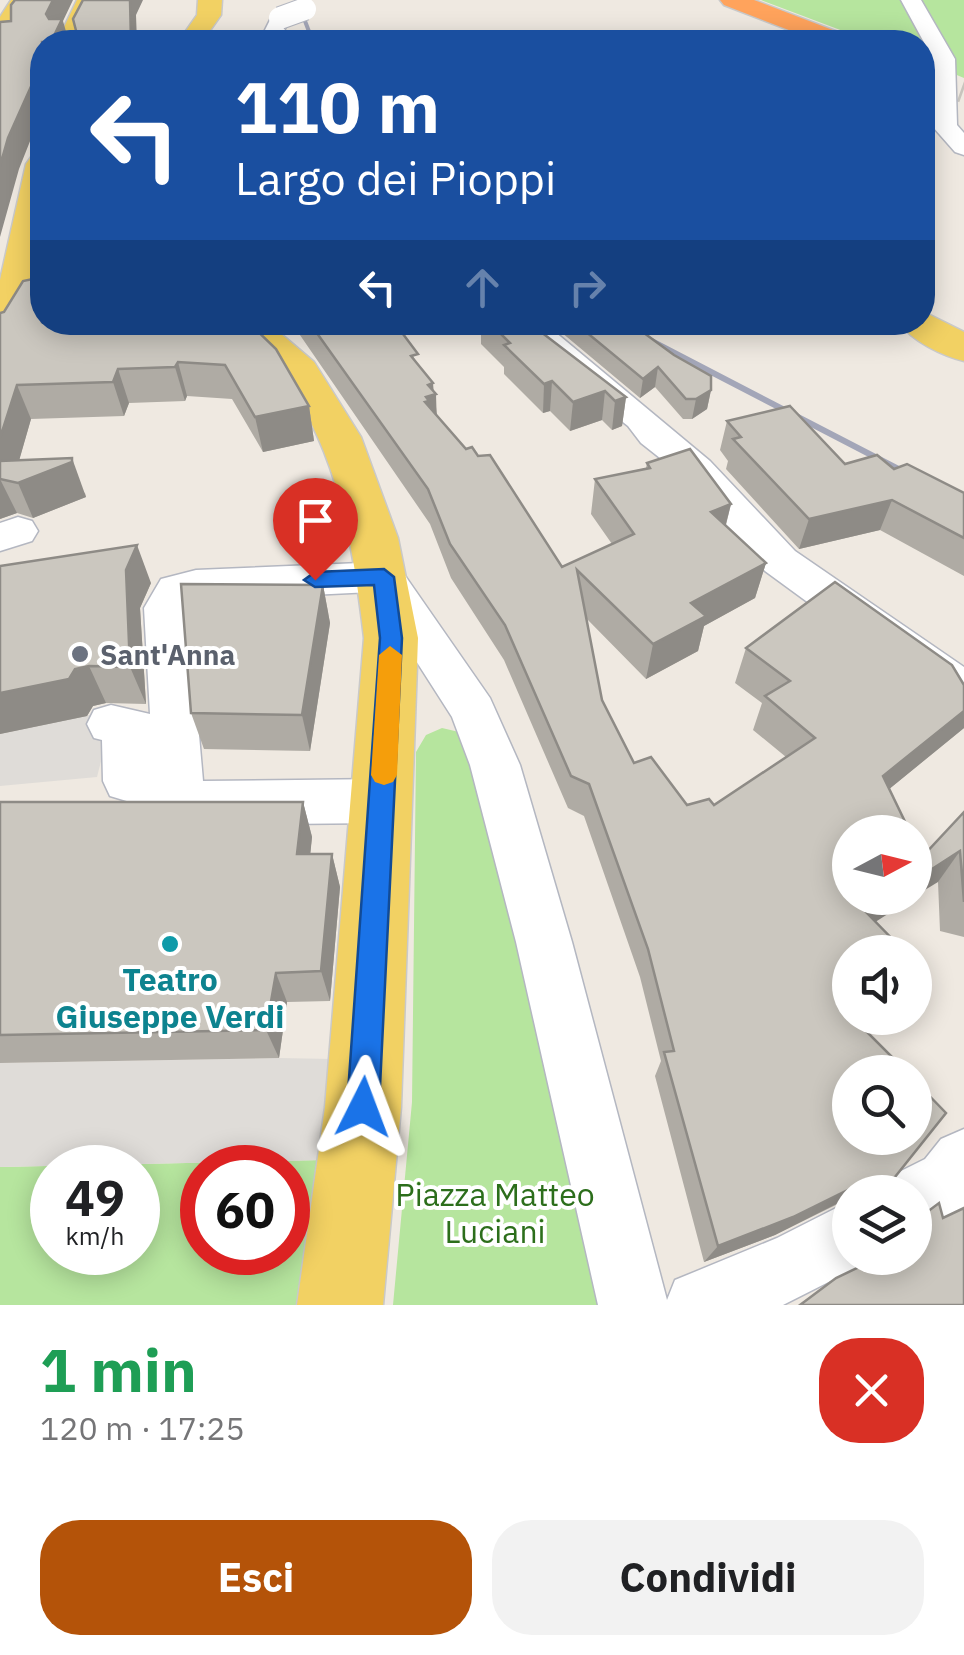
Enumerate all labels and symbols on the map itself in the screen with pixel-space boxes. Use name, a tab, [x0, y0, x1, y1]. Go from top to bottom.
pin	[273, 478, 358, 581]
place label: Sant'Anna	[100, 636, 235, 673]
marker: Sant'Anna	[69, 643, 91, 665]
north arrow	[832, 815, 932, 915]
marker: Teatro Giuseppe Verdi	[159, 933, 181, 955]
place label: Teatro Giuseppe Verdi	[56, 958, 284, 1037]
position arrow	[311, 1055, 415, 1159]
speed limit sign: 60	[180, 1145, 310, 1275]
park label: Piazza Matteo Luciani	[395, 1173, 595, 1252]

